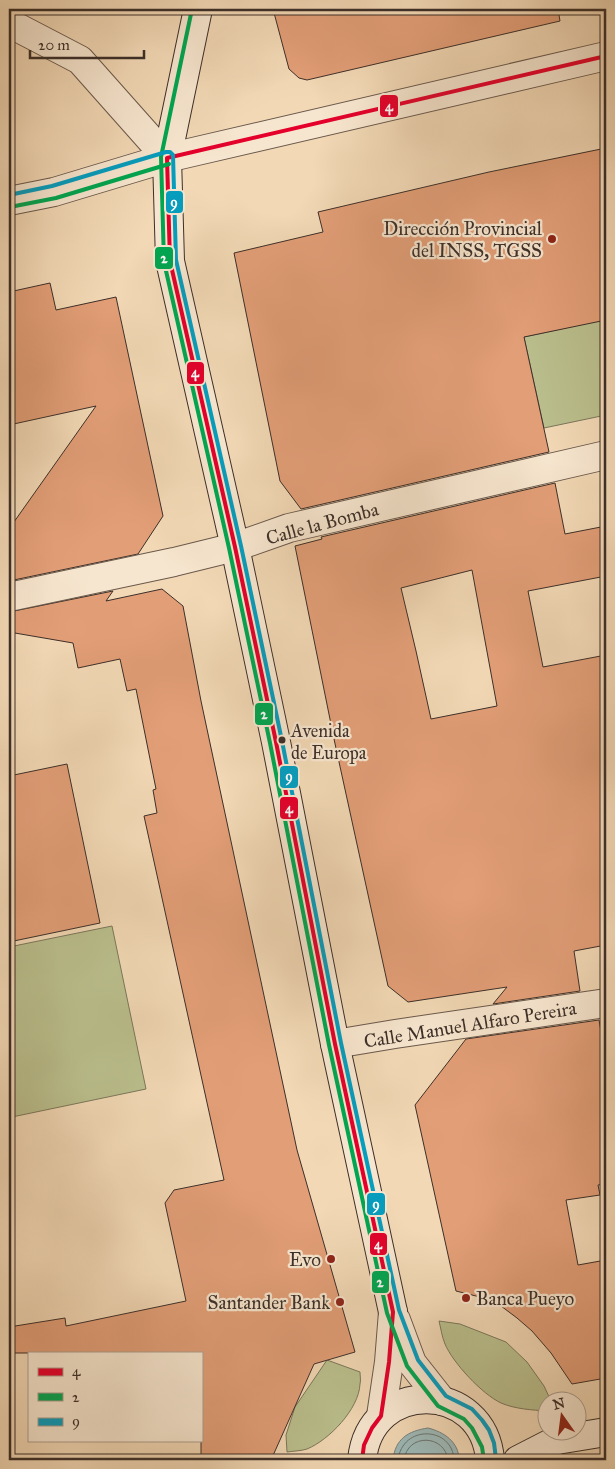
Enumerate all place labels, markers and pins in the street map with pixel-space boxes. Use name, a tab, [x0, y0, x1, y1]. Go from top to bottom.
place label: Dirección Provincial del INSS, TGSS	[383, 217, 543, 262]
marker: Dirección Provincial del INSS, TGSS	[546, 233, 558, 245]
place label: Avenida de Europa	[290, 720, 367, 764]
marker: Avenida de Europa	[277, 735, 287, 745]
place label: Evo	[289, 1248, 321, 1271]
marker: Evo	[325, 1253, 337, 1265]
place label: Banca Pueyo	[476, 1287, 575, 1310]
place label: Santander Bank	[207, 1291, 330, 1314]
marker: Banca Pueyo	[460, 1292, 472, 1304]
marker: Santander Bank	[334, 1296, 346, 1308]

